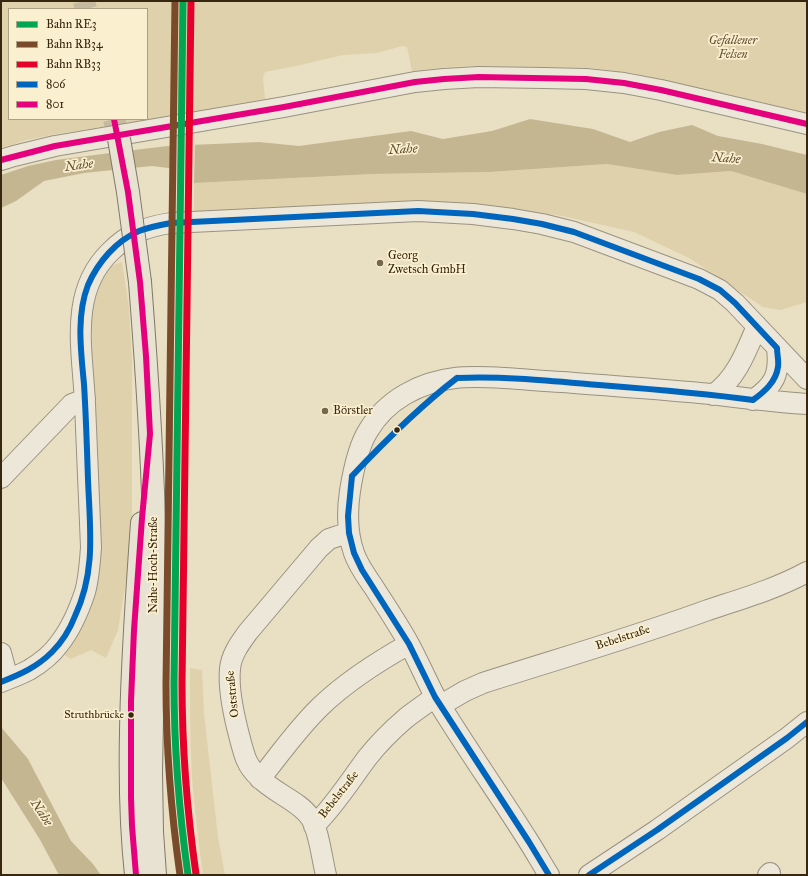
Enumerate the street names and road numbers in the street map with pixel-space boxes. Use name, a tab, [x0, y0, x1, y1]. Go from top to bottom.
street label: Nahe-Hoch-Straße	[147, 517, 161, 613]
street label: Bebelstraße	[594, 622, 652, 654]
street label: Oststraße	[223, 670, 243, 718]
street label: Bebelstraße	[316, 768, 362, 822]

